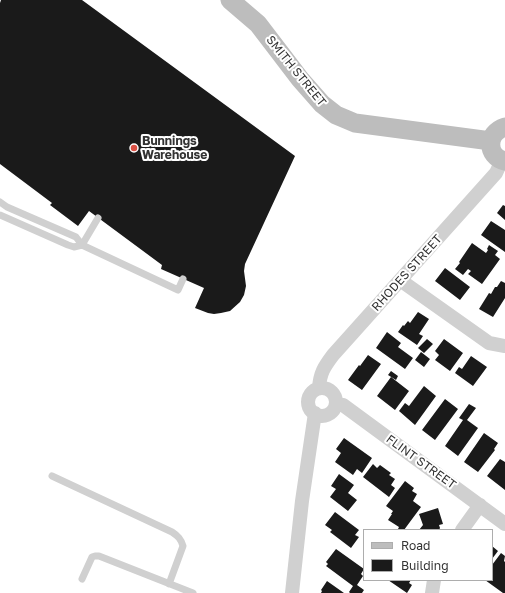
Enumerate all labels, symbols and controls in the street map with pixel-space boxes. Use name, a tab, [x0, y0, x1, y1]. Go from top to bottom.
street label: SMITH STREET	[263, 33, 329, 109]
place label: Bunnings Warehouse	[142, 134, 207, 162]
marker: Bunnings Warehouse	[129, 143, 139, 153]
street label: RHODES STREET	[369, 232, 445, 314]
street label: FLINT STREET	[383, 432, 459, 492]
legend	[363, 529, 493, 581]
text: Road	[401, 538, 430, 553]
text: Building	[401, 558, 449, 573]

